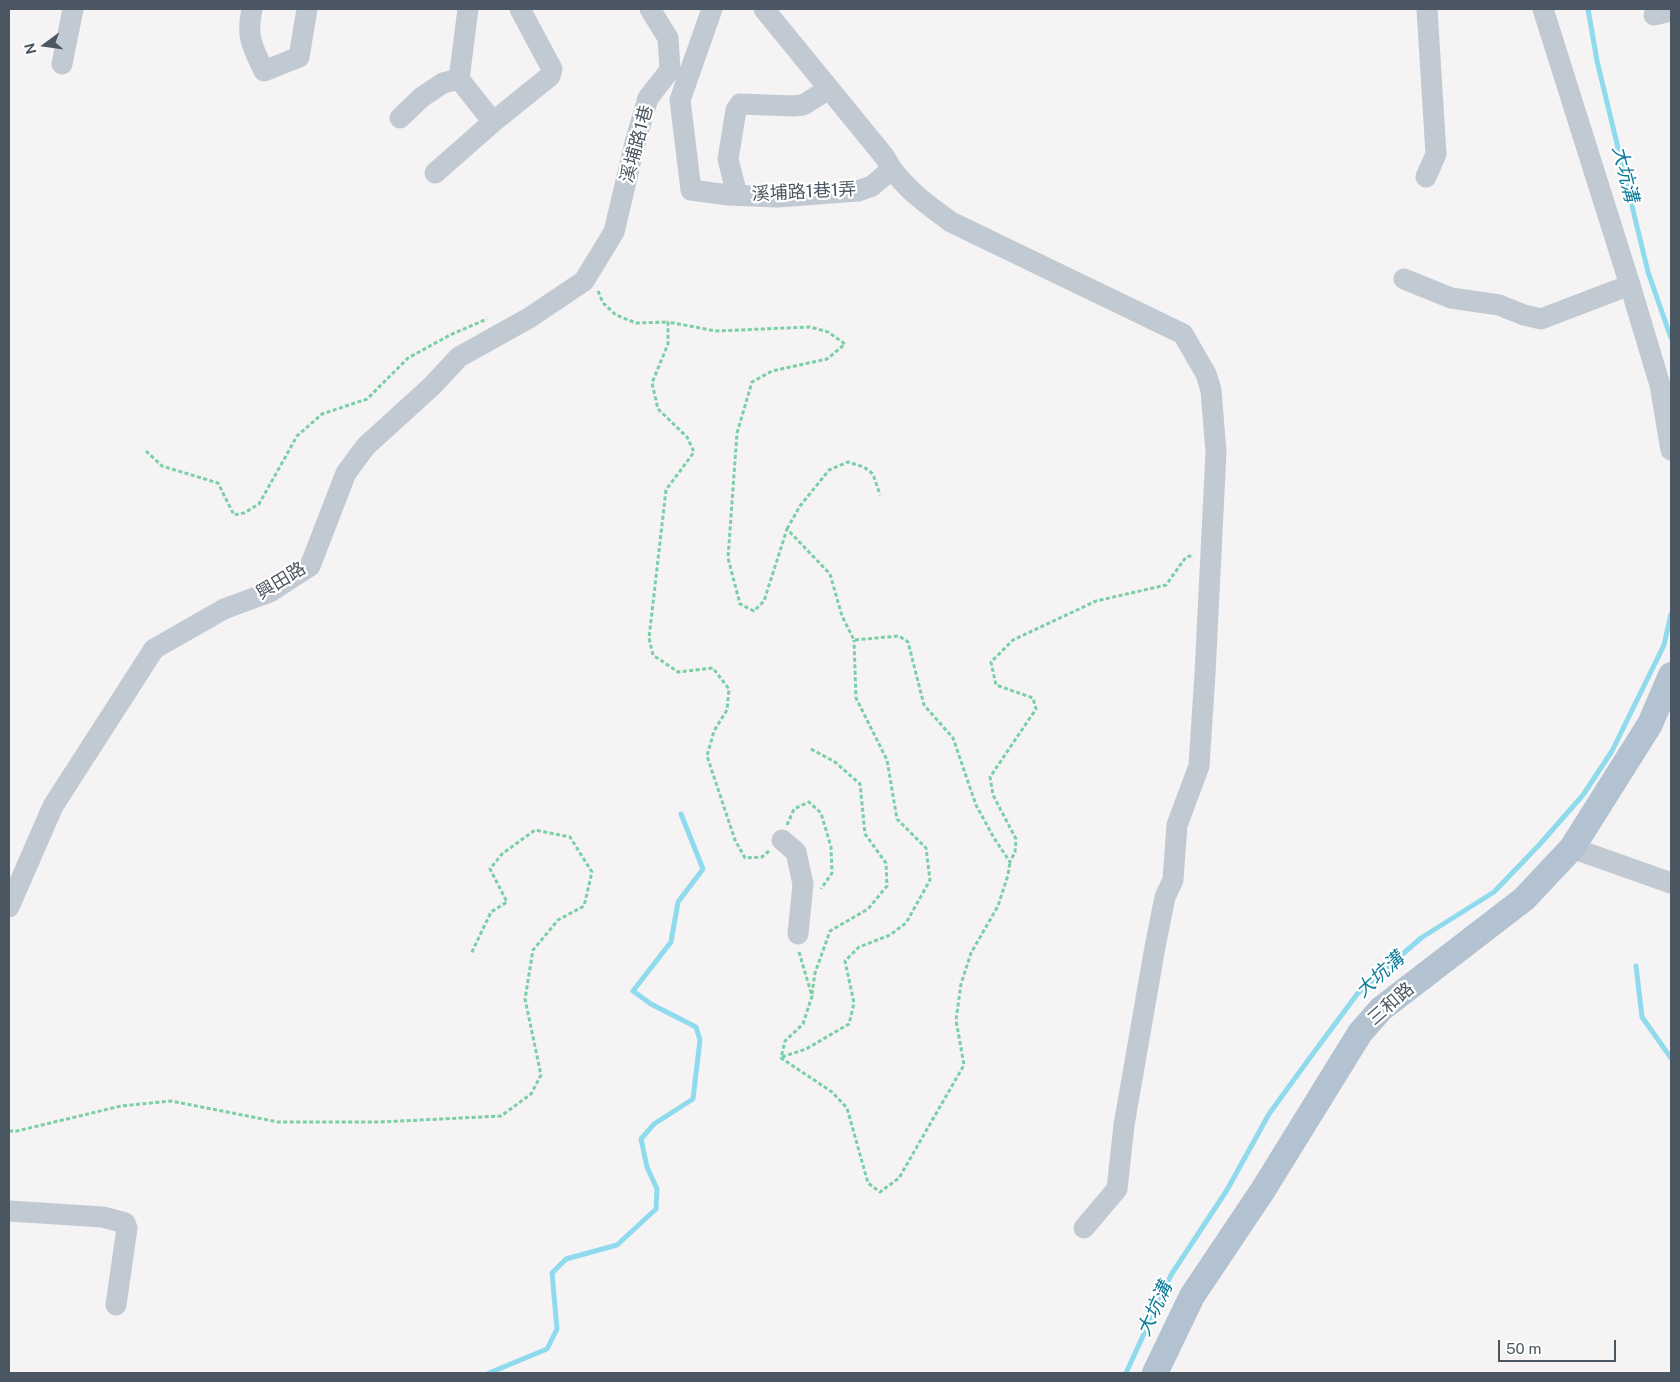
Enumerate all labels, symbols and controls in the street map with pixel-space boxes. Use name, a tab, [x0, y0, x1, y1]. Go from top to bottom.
north arrow	[20, 20, 70, 70]
text: N	[21, 41, 40, 56]
street label: 溪埔路1巷	[616, 103, 658, 185]
water label: 大坑溝	[1607, 144, 1643, 204]
street label: 溪埔路1巷1弄	[751, 178, 857, 206]
street label: 興田路	[252, 558, 310, 604]
water label: 大坑溝	[1351, 947, 1409, 1003]
street label: 三和路	[1364, 978, 1418, 1030]
water label: 大坑溝	[1133, 1278, 1177, 1340]
scale bar	[1500, 1330, 1618, 1362]
text: 50 m	[1506, 1340, 1541, 1357]

